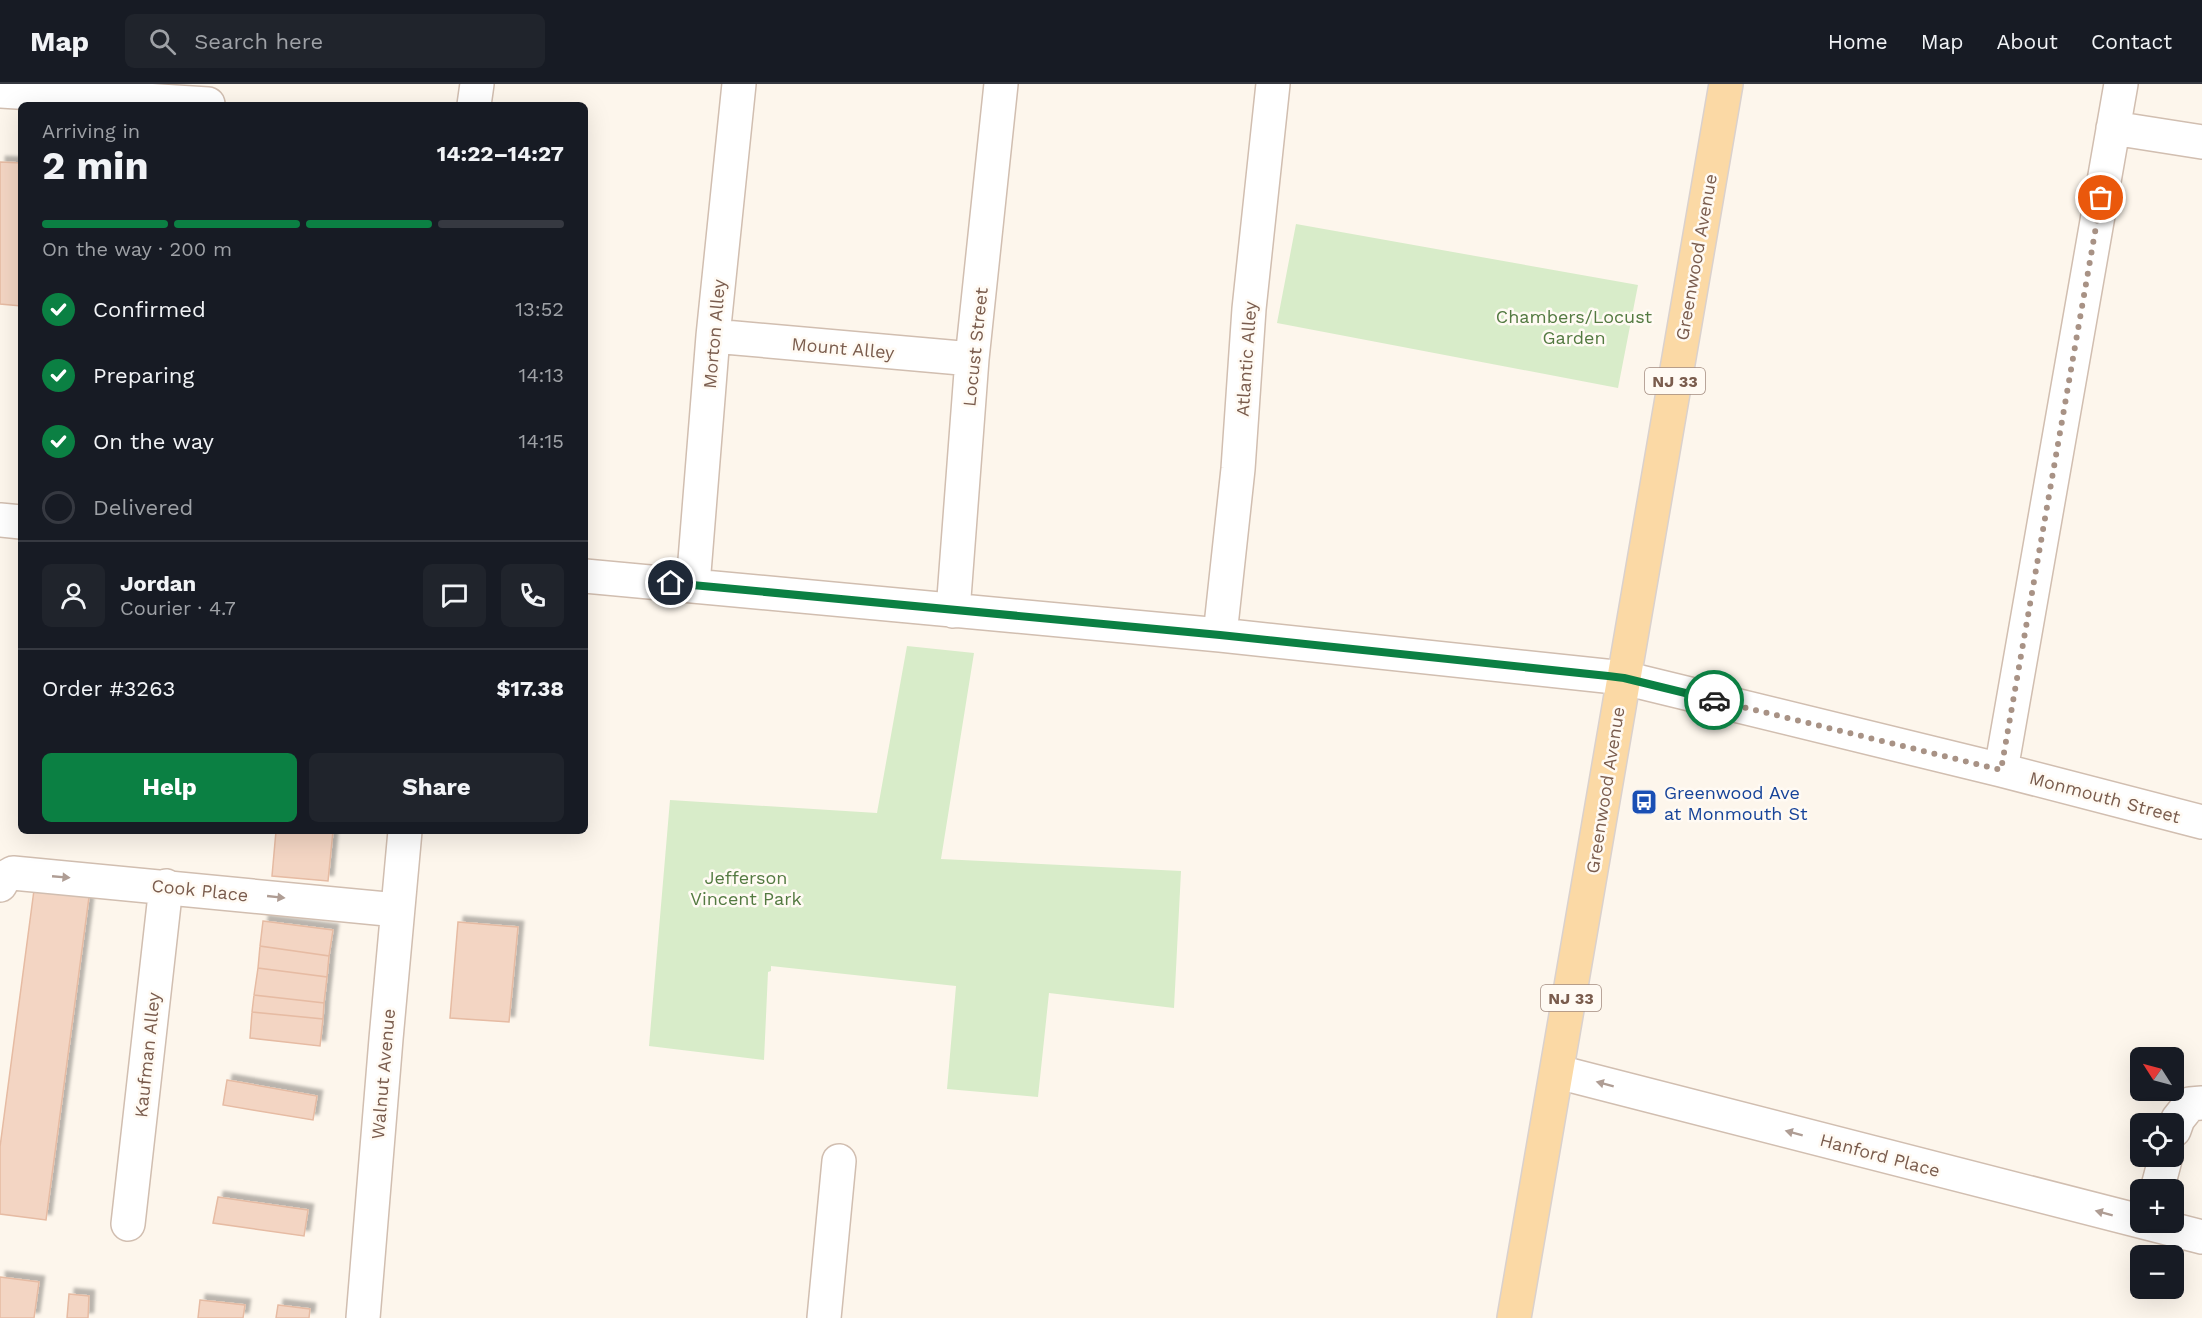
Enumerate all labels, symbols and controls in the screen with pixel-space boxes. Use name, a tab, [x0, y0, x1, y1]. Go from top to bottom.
search box	[125, 14, 545, 68]
text: Map	[30, 25, 89, 58]
icon: search	[146, 25, 179, 58]
text: Search here	[194, 29, 323, 54]
text: Home	[1828, 29, 1888, 54]
text: Map	[1921, 29, 1964, 54]
text: About	[1997, 29, 2058, 54]
text: Contact	[2091, 29, 2172, 54]
text: Arriving in	[42, 119, 140, 143]
text: 14:22–14:27	[437, 141, 564, 166]
text: 2 min	[42, 143, 149, 188]
street label: Greenwood Avenue	[1671, 172, 1721, 342]
pin	[2075, 172, 2126, 223]
icon: bag	[2084, 181, 2117, 214]
text: On the way · 200 m	[42, 237, 232, 261]
street label: Morton Alley	[699, 278, 729, 390]
street label: Locust Street	[958, 286, 992, 408]
icon: check	[42, 293, 75, 326]
text: Confirmed	[93, 297, 206, 322]
text: 13:52	[515, 297, 564, 321]
street label: Atlantic Alley	[1231, 300, 1261, 417]
park label: Chambers/Locust Garden	[1496, 306, 1653, 348]
street label: Mount Alley	[791, 333, 896, 363]
icon: check	[42, 359, 75, 392]
text: Preparing	[93, 363, 194, 388]
text: 14:13	[519, 363, 564, 387]
road number: NJ 33	[1645, 368, 1705, 394]
icon: check	[42, 425, 75, 458]
text: On the way	[93, 429, 214, 454]
text: 14:15	[519, 429, 564, 453]
text: Delivered	[93, 495, 193, 520]
pin	[645, 557, 696, 608]
button: person	[42, 564, 105, 627]
button: chat	[423, 564, 486, 627]
button: phone	[501, 564, 564, 627]
icon: home	[654, 566, 687, 599]
text: Jordan	[120, 571, 196, 596]
text: Courier · 4.7	[120, 596, 236, 620]
courier	[1684, 670, 1744, 730]
text: Order #3263	[42, 676, 175, 701]
text: $17.38	[496, 676, 564, 701]
icon: car	[1698, 684, 1731, 717]
street label: Greenwood Avenue	[1581, 705, 1629, 875]
button: Help	[42, 753, 297, 822]
button: Share	[309, 753, 564, 822]
street label: Monmouth Street	[2027, 767, 2183, 827]
place label: Greenwood Ave at Monmouth St	[1664, 782, 1808, 824]
bus stop icon: Greenwood Ave at Monmouth St	[1629, 787, 1659, 817]
park label: Jefferson Vincent Park	[690, 867, 802, 909]
one-way arrow	[51, 872, 70, 882]
street label: Cook Place	[151, 874, 249, 906]
one-way arrow	[266, 893, 285, 902]
road number: NJ 33	[1541, 985, 1601, 1011]
street label: Kaufman Alley	[130, 991, 164, 1119]
street label: Walnut Avenue	[367, 1008, 399, 1140]
north arrow	[2130, 1047, 2184, 1101]
map controls	[2130, 1047, 2184, 1299]
one-way arrow	[1596, 1078, 1614, 1088]
button: locate	[2130, 1113, 2184, 1167]
one-way arrow	[1785, 1127, 1803, 1137]
street label: Hanford Place	[1818, 1129, 1942, 1181]
button: +	[2130, 1179, 2184, 1233]
one-way arrow	[2095, 1208, 2114, 1218]
button: −	[2130, 1245, 2184, 1299]

